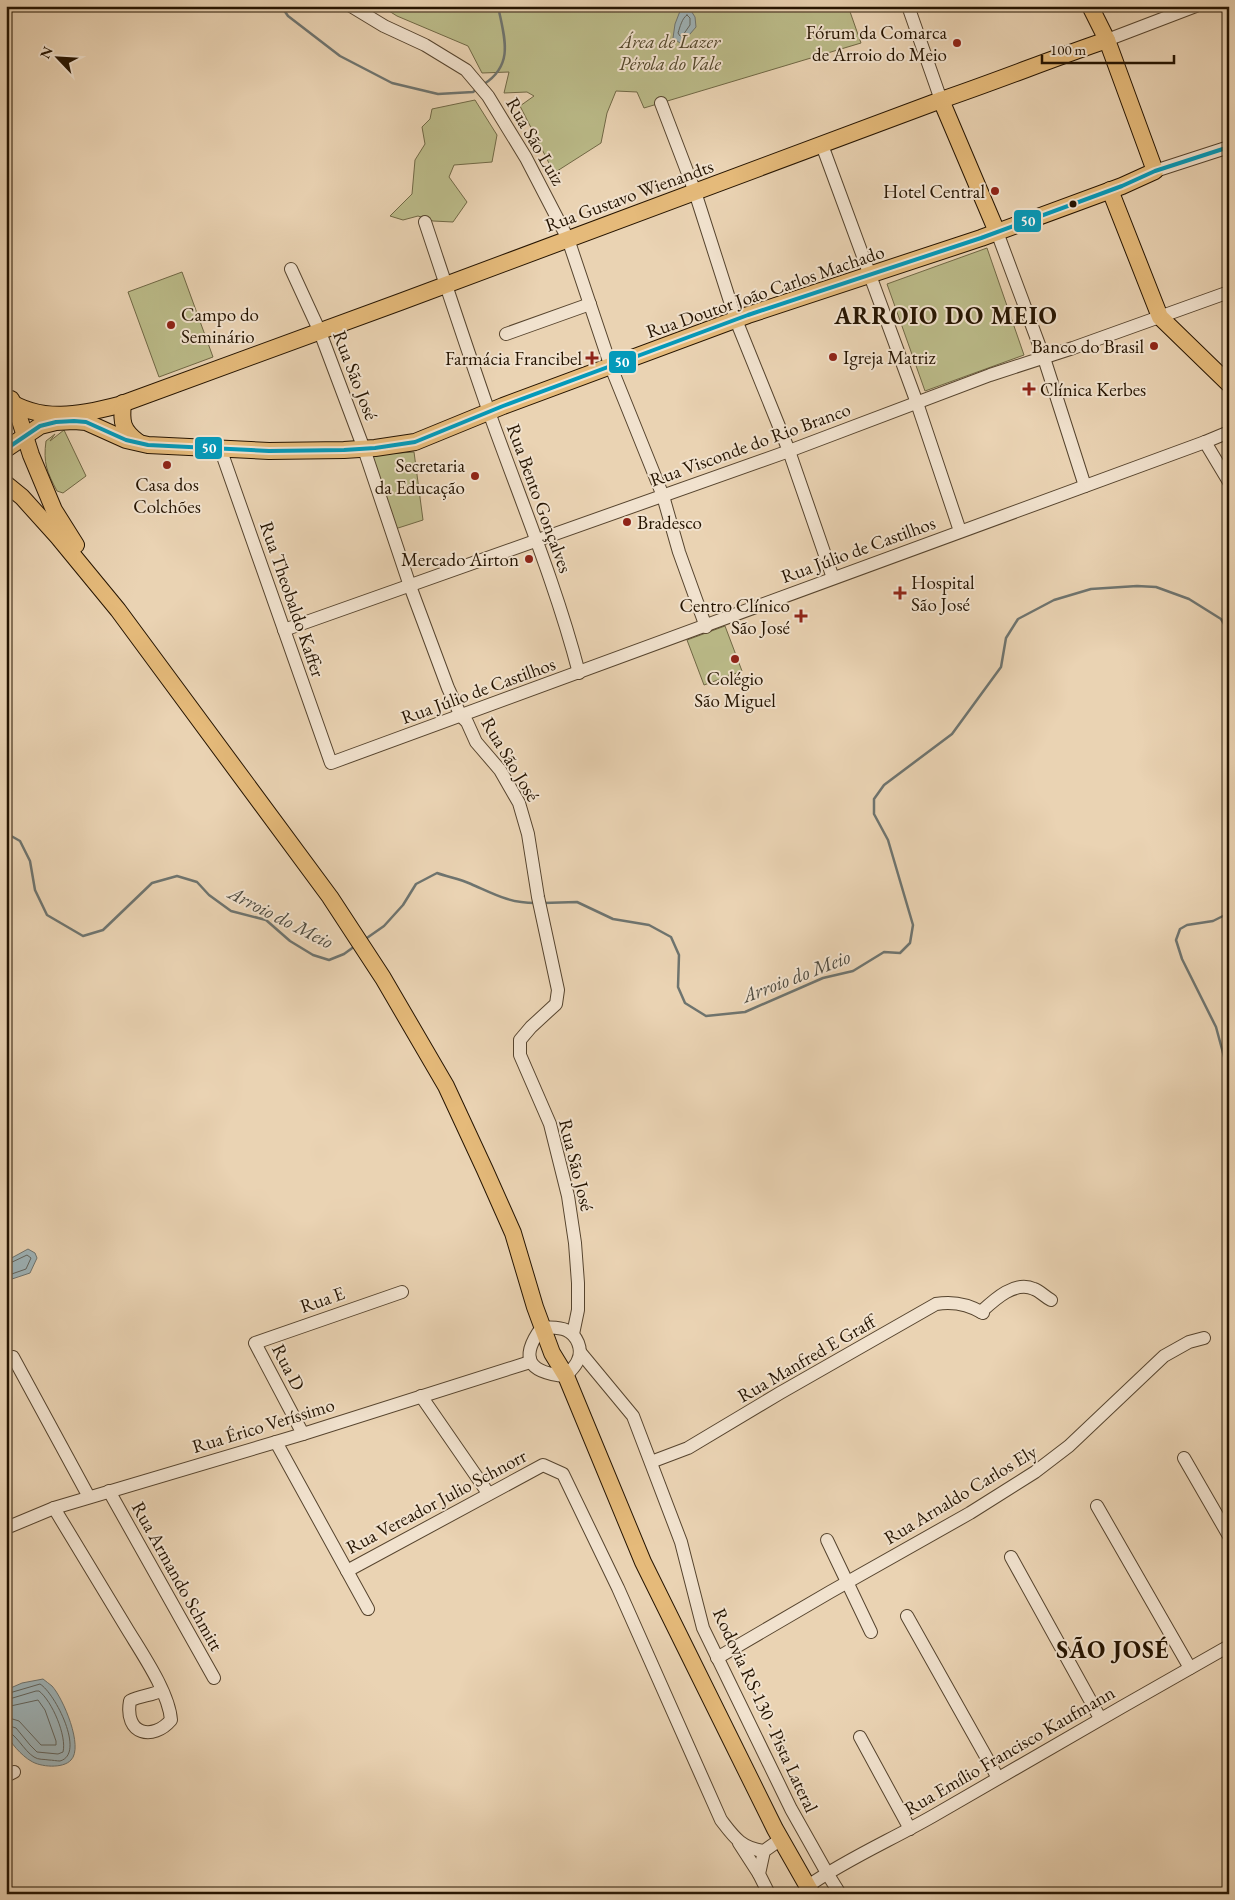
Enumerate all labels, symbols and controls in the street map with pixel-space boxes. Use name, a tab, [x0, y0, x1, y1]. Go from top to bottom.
place label: Fórum da Comarca de Arroio do Meio	[806, 20, 947, 67]
park label: Área de Lazer Pérola do Vale	[618, 29, 721, 76]
north arrow	[32, 32, 82, 82]
scale bar	[1042, 32, 1175, 64]
marker: Fórum da Comarca de Arroio do Meio	[951, 37, 963, 49]
text: 100 m	[1050, 40, 1087, 59]
text: N	[36, 43, 57, 61]
street label: Rua São Luiz	[500, 93, 571, 190]
street label: Rua Gustavo Wienandts	[541, 153, 717, 238]
place label: Hotel Central	[883, 179, 985, 204]
marker: Hotel Central	[989, 185, 1001, 197]
unlabelled marker	[1068, 199, 1078, 209]
line badge: 50	[1013, 209, 1042, 233]
text: 50	[1021, 212, 1036, 230]
street label: Rua Doutor João Carlos Machado	[643, 239, 888, 344]
district label: ARROIO DO MEIO	[833, 300, 1058, 331]
place label: Campo do Seminário	[181, 302, 259, 349]
marker: Campo do Seminário	[165, 319, 177, 331]
street label: Rua São José	[327, 327, 384, 424]
place label: Banco do Brasil	[1031, 334, 1144, 359]
marker: Banco do Brasil	[1148, 340, 1160, 352]
place label: Igreja Matriz	[843, 345, 936, 370]
place label: Farmácia Francibel	[445, 346, 582, 371]
line badge: 50	[608, 350, 637, 374]
marker: Igreja Matriz	[827, 351, 839, 363]
marker: Farmácia Francibel	[586, 352, 598, 364]
text: 50	[615, 353, 630, 371]
place label: Clínica Kerbes	[1040, 377, 1146, 402]
marker: Clínica Kerbes	[1022, 382, 1036, 396]
street label: Rua Visconde do Rio Branco	[646, 396, 854, 492]
street label: Rua Bento Gonçalves	[501, 420, 578, 576]
line badge: 50	[194, 436, 223, 460]
text: 50	[202, 439, 217, 457]
place label: Secretaria da Educação	[375, 453, 465, 500]
marker: Casa dos Colchões	[161, 459, 173, 471]
marker: Secretaria da Educação	[469, 470, 481, 482]
place label: Casa dos Colchões	[133, 472, 201, 519]
place label: Bradesco	[637, 510, 702, 535]
street label: Rua Júlio de Castilhos	[778, 510, 939, 589]
marker: Bradesco	[621, 516, 633, 528]
street label: Rua Theobaldo Kaffer	[254, 518, 331, 681]
place label: Mercado Airton	[401, 547, 519, 572]
marker: Mercado Airton	[523, 553, 535, 565]
place label: Hospital São José	[911, 570, 975, 617]
marker: Hospital São José	[893, 586, 907, 600]
place label: Centro Clínico São José	[679, 593, 790, 640]
marker: Centro Clínico São José	[794, 609, 808, 623]
street label: Rua Júlio de Castilhos	[398, 651, 559, 730]
marker: Colégio São Miguel	[729, 653, 741, 665]
place label: Colégio São Miguel	[694, 666, 776, 713]
street label: Rua São José	[476, 713, 545, 806]
water label: Arroio do Meio	[222, 879, 338, 955]
water label: Arroio do Meio	[736, 943, 854, 1009]
street label: Rua São José	[553, 1117, 600, 1214]
street label: Rua E	[297, 1280, 348, 1319]
street label: Rua Manfred E Graff	[733, 1308, 882, 1408]
street label: Rua D	[266, 1340, 311, 1395]
street label: Rua Érico Veríssimo	[189, 1392, 337, 1459]
street label: Rua Arnaldo Carlos Ely	[879, 1438, 1042, 1550]
street label: Rua Vereador Julio Schnorr	[342, 1443, 531, 1560]
street label: Rua Armando Schmitt	[126, 1497, 229, 1656]
street label: Rodovia RS-130 - Pista Lateral	[707, 1604, 824, 1817]
district label: SÃO JOSÉ	[1056, 1634, 1170, 1665]
street label: Rua Emílio Francisco Kaufmann	[899, 1680, 1119, 1821]

